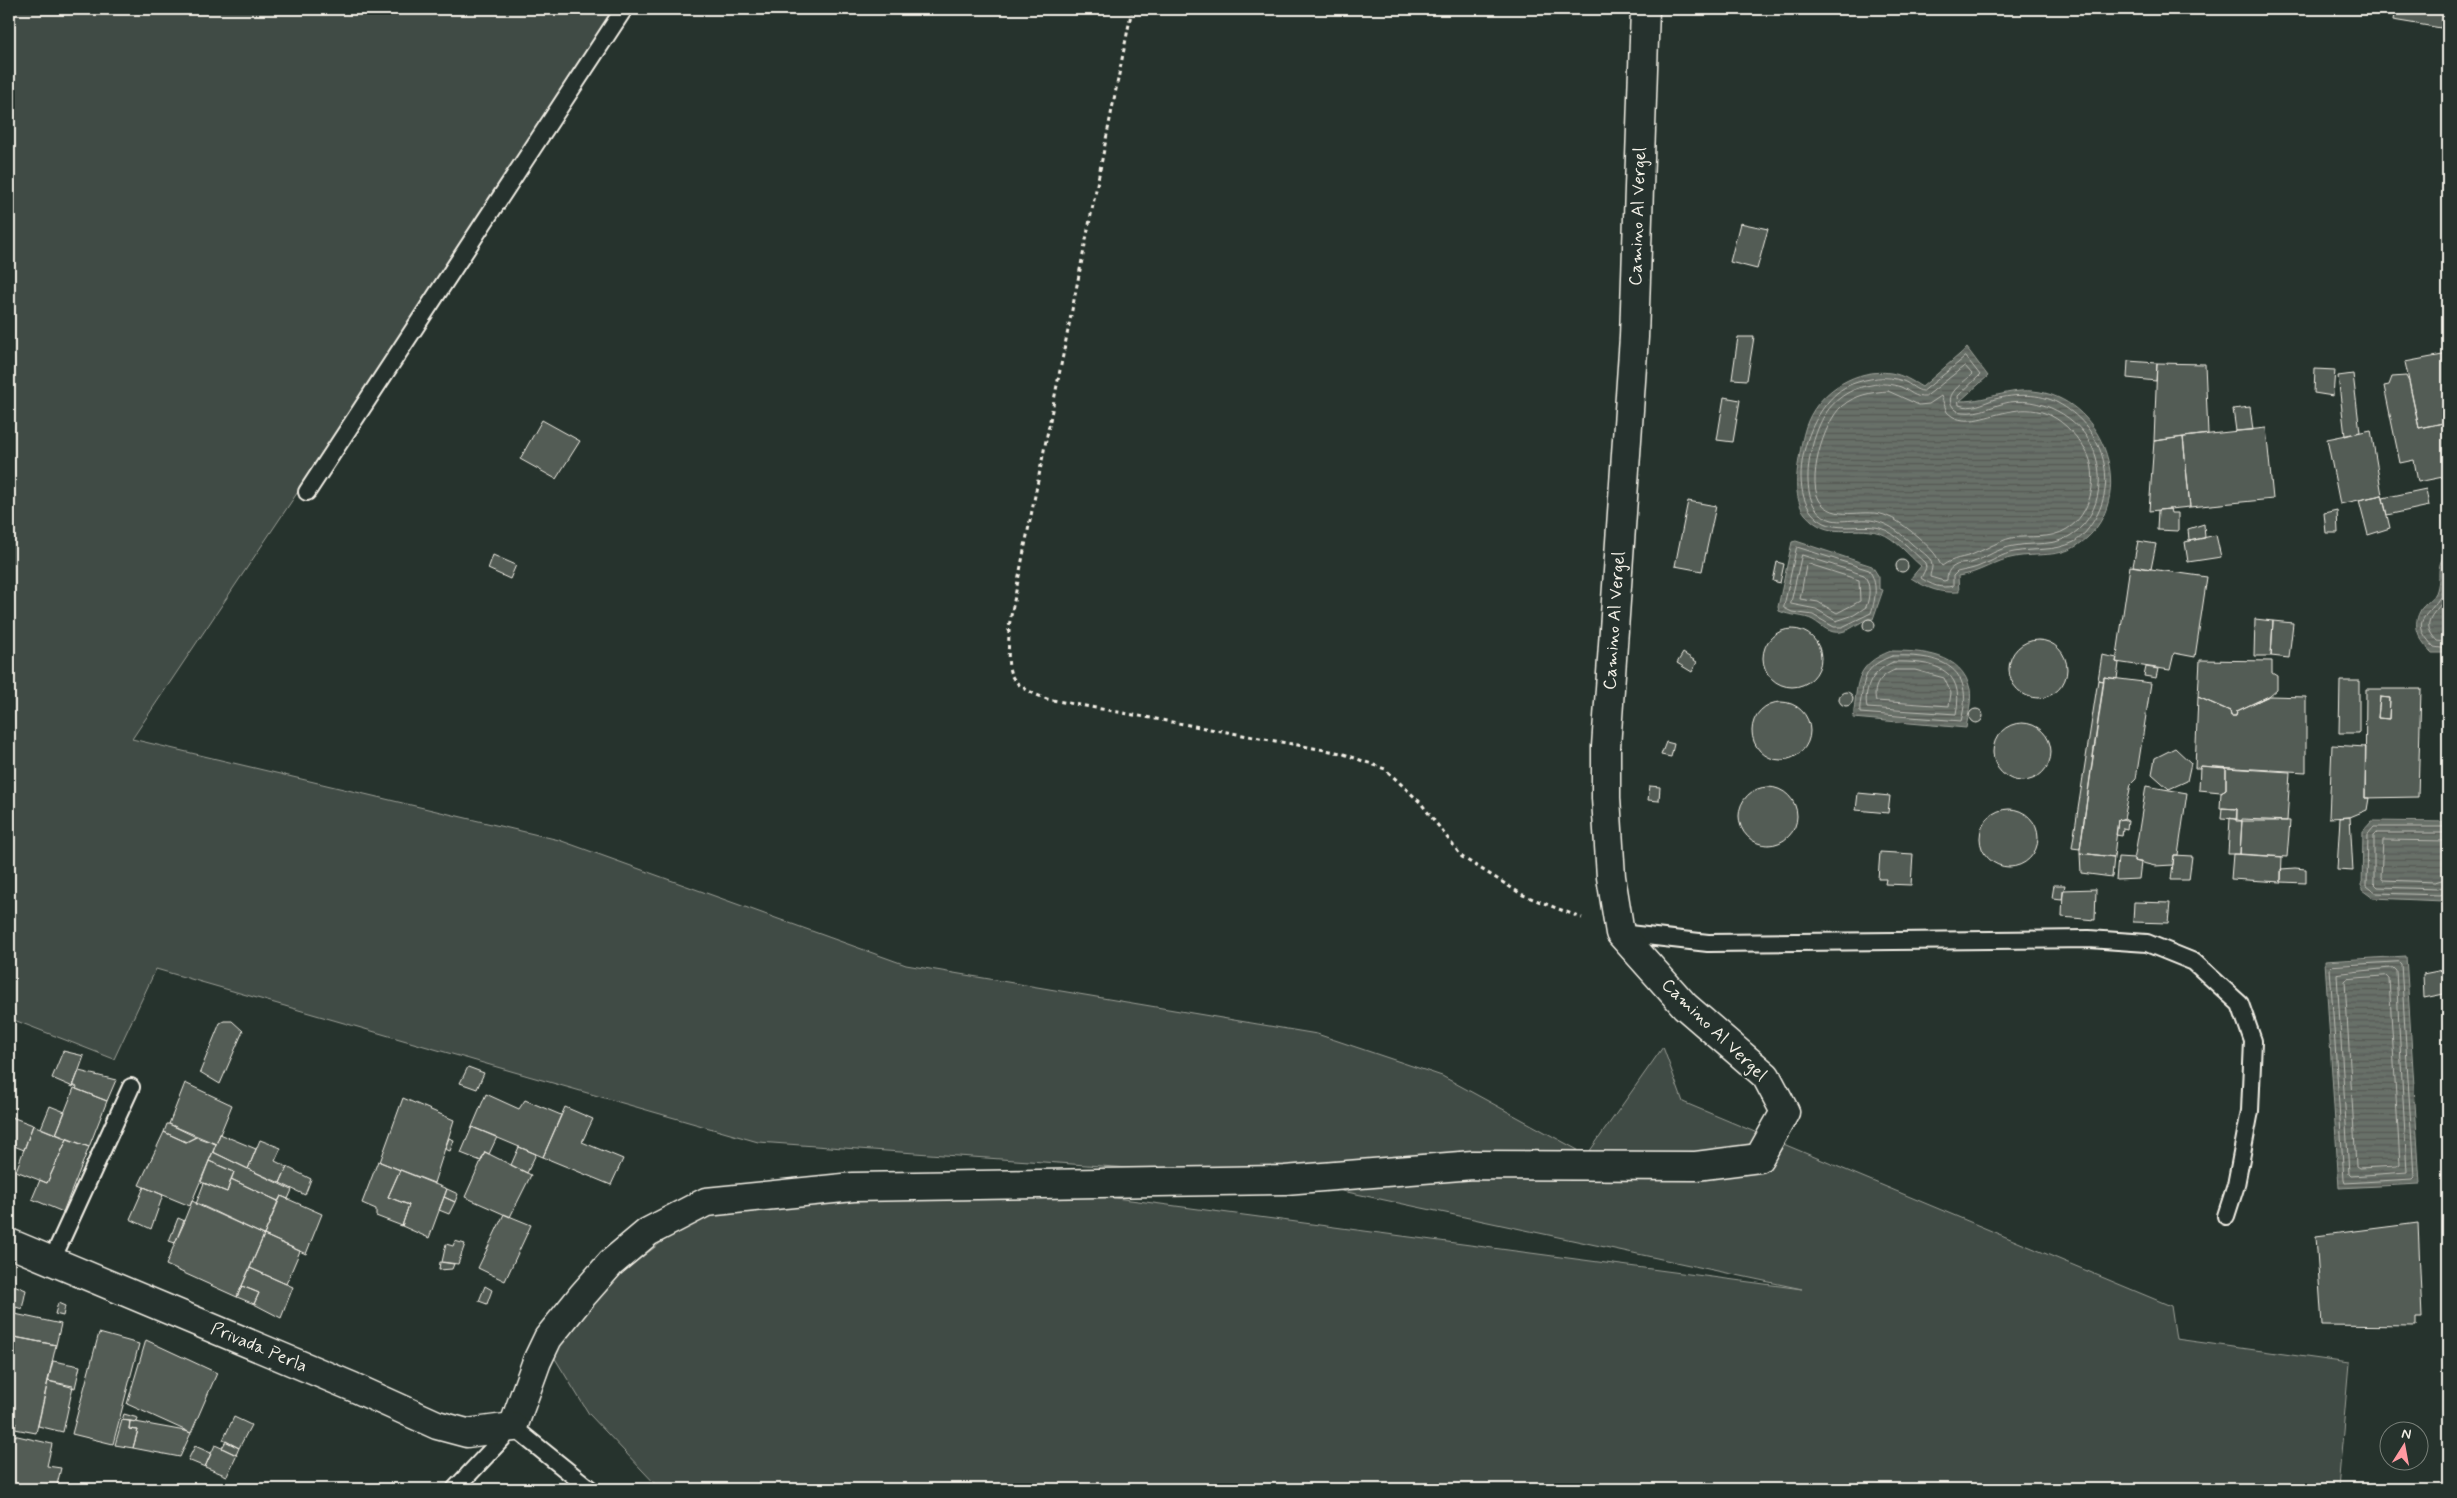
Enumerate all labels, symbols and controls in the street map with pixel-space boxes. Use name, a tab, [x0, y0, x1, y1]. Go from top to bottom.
street label: Camino Al Vergel	[1624, 147, 1652, 286]
street label: Camino Al Vergel	[1598, 551, 1631, 691]
street label: Camino Al Vergel	[1656, 973, 1772, 1087]
street label: Privada Perla	[207, 1317, 311, 1379]
north arrow	[2380, 1420, 2430, 1470]
text: N	[2400, 1424, 2413, 1444]

